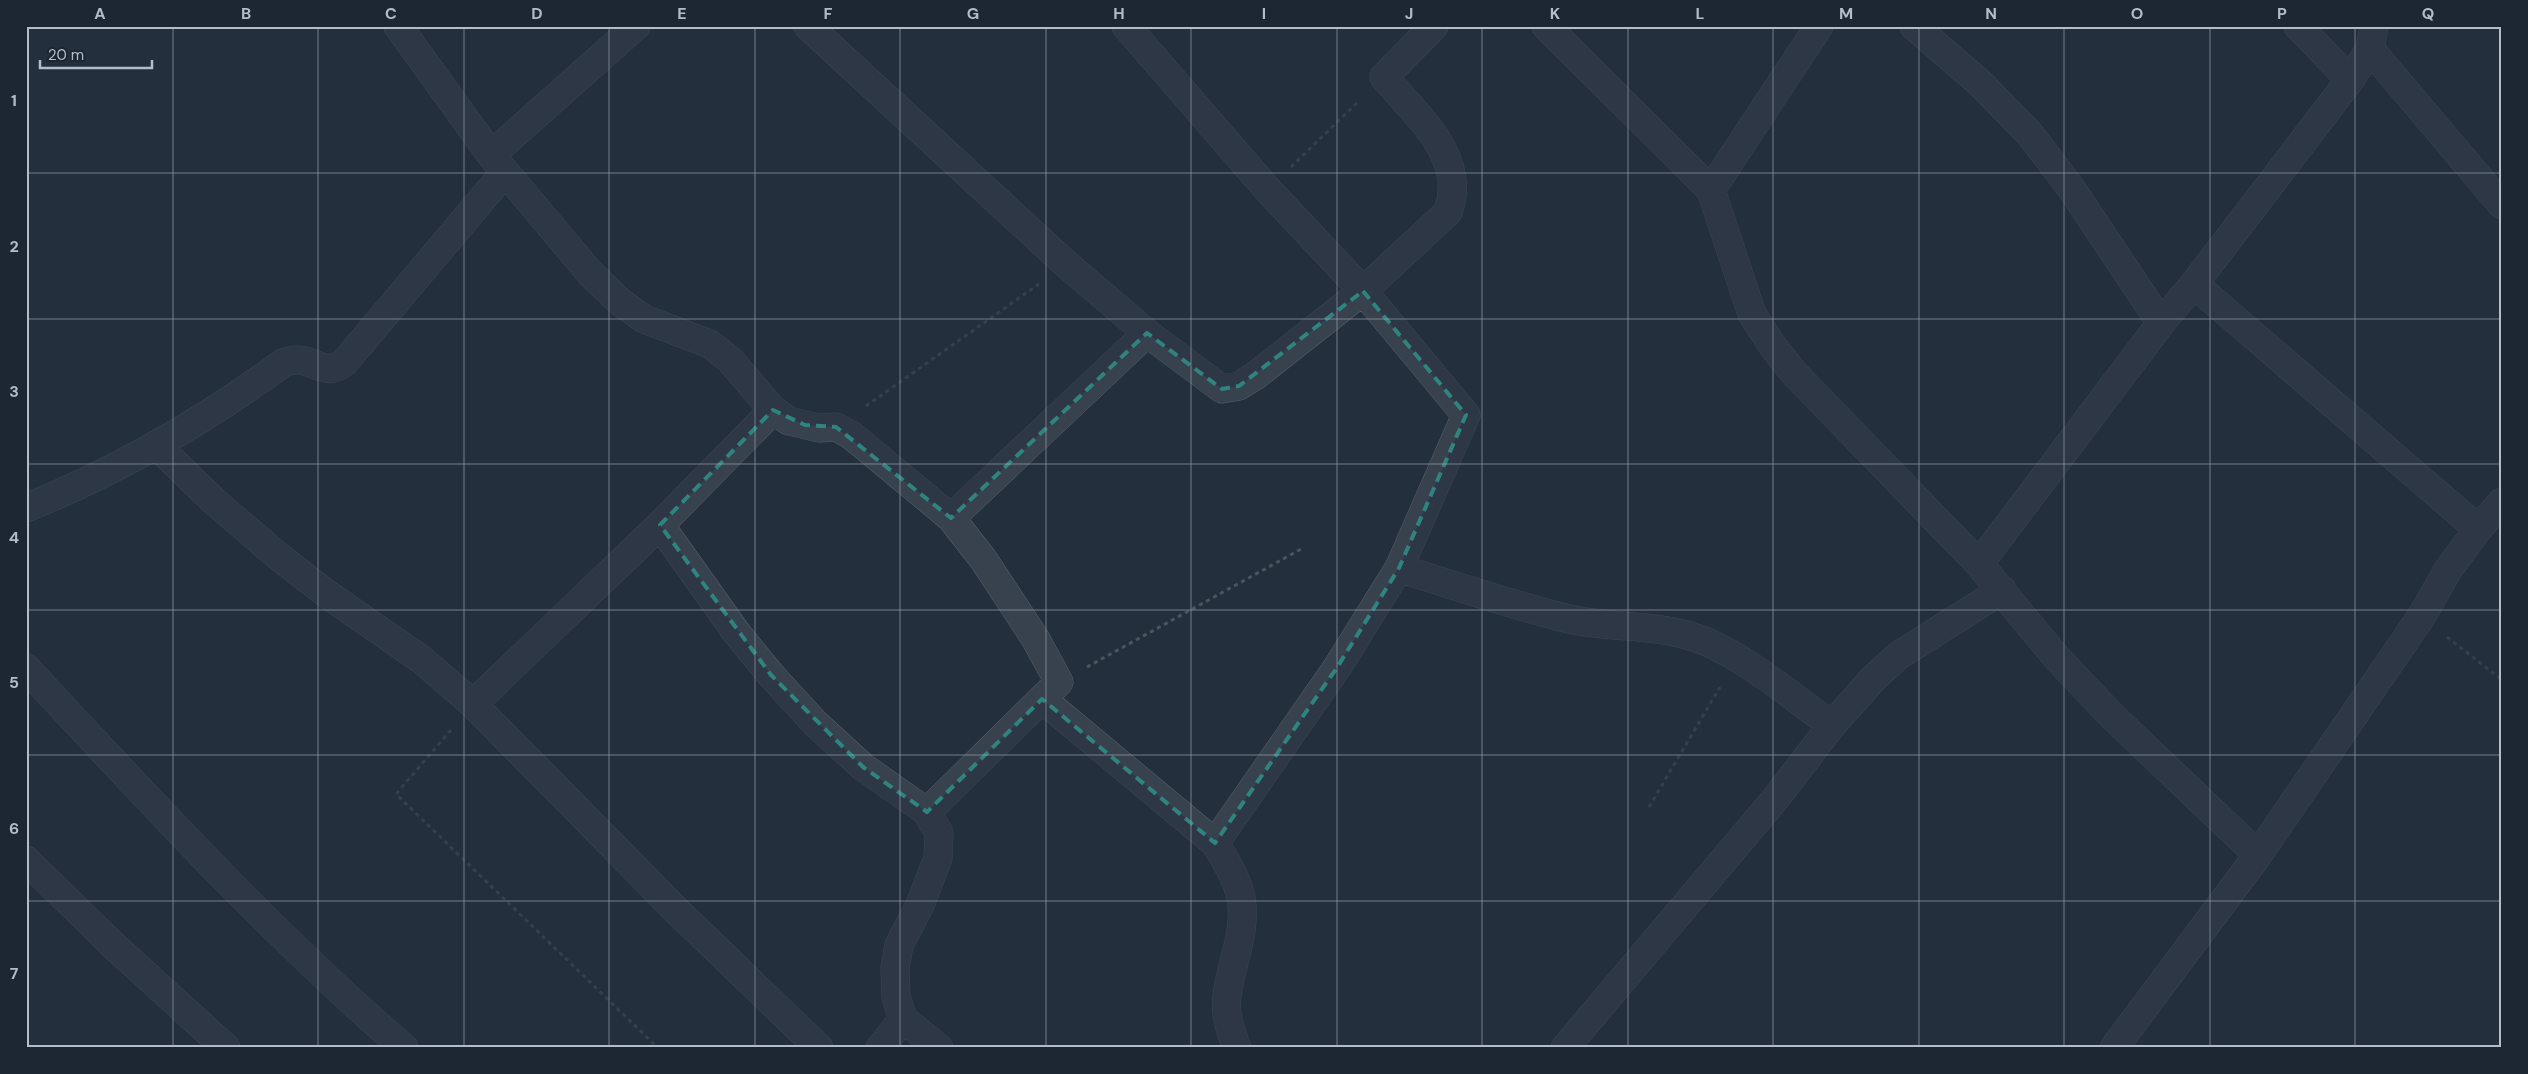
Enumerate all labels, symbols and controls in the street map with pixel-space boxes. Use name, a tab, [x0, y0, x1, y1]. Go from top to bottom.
text: A	[94, 3, 106, 24]
text: B	[241, 3, 251, 24]
text: C	[385, 3, 397, 24]
text: D	[531, 3, 543, 24]
text: E	[677, 3, 687, 24]
text: F	[824, 3, 833, 24]
text: G	[967, 3, 979, 24]
text: H	[1113, 3, 1125, 24]
text: I	[1262, 3, 1266, 24]
text: J	[1405, 3, 1413, 24]
text: K	[1550, 3, 1561, 24]
text: L	[1696, 3, 1705, 24]
text: M	[1839, 3, 1853, 24]
text: N	[1985, 3, 1997, 24]
text: O	[2131, 3, 2143, 24]
text: P	[2277, 3, 2287, 24]
text: Q	[2422, 3, 2434, 24]
scale bar	[40, 38, 152, 70]
text: 20 m	[48, 45, 84, 65]
text: 1	[11, 90, 17, 111]
text: 2	[9, 236, 19, 257]
text: 3	[9, 381, 19, 402]
text: 4	[9, 527, 19, 548]
text: 5	[9, 672, 19, 693]
text: 6	[9, 818, 19, 839]
text: 7	[10, 963, 19, 984]

